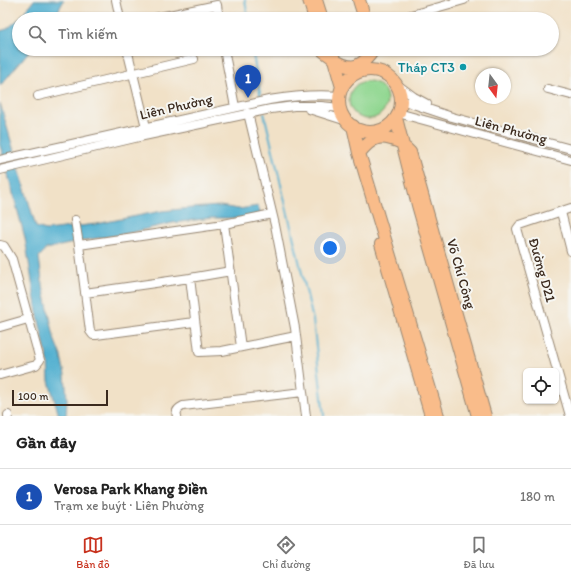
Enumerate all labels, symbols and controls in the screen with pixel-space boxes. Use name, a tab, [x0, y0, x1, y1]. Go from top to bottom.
search box	[12, 12, 559, 56]
icon: search	[26, 23, 48, 45]
text: Tìm kiếm	[58, 25, 118, 43]
place label: Tháp CT3	[398, 59, 455, 76]
marker: Tháp CT3	[458, 62, 468, 72]
pin: 1	[235, 65, 261, 98]
north arrow	[475, 68, 511, 104]
street label: Liên Phường	[138, 90, 215, 124]
street label: Liên Phường	[473, 112, 550, 148]
street label: Đường D21	[525, 236, 559, 305]
street label: Võ Chí Công	[443, 237, 479, 312]
your location	[320, 238, 340, 258]
map controls	[523, 368, 559, 404]
button: locate	[523, 368, 559, 404]
scale bar	[12, 388, 108, 407]
text: 100 m	[18, 390, 48, 403]
text: Gần đây	[16, 432, 76, 452]
text: Verosa Park Khang Điền	[54, 480, 207, 498]
text: 1	[26, 489, 32, 504]
text: 180 m	[520, 489, 555, 504]
text: Trạm xe buýt · Liên Phường	[54, 498, 204, 513]
tab: Bản đồ	[76, 534, 110, 571]
tab: Chỉ đường	[262, 534, 311, 571]
tab: Đã lưu	[463, 534, 495, 571]

